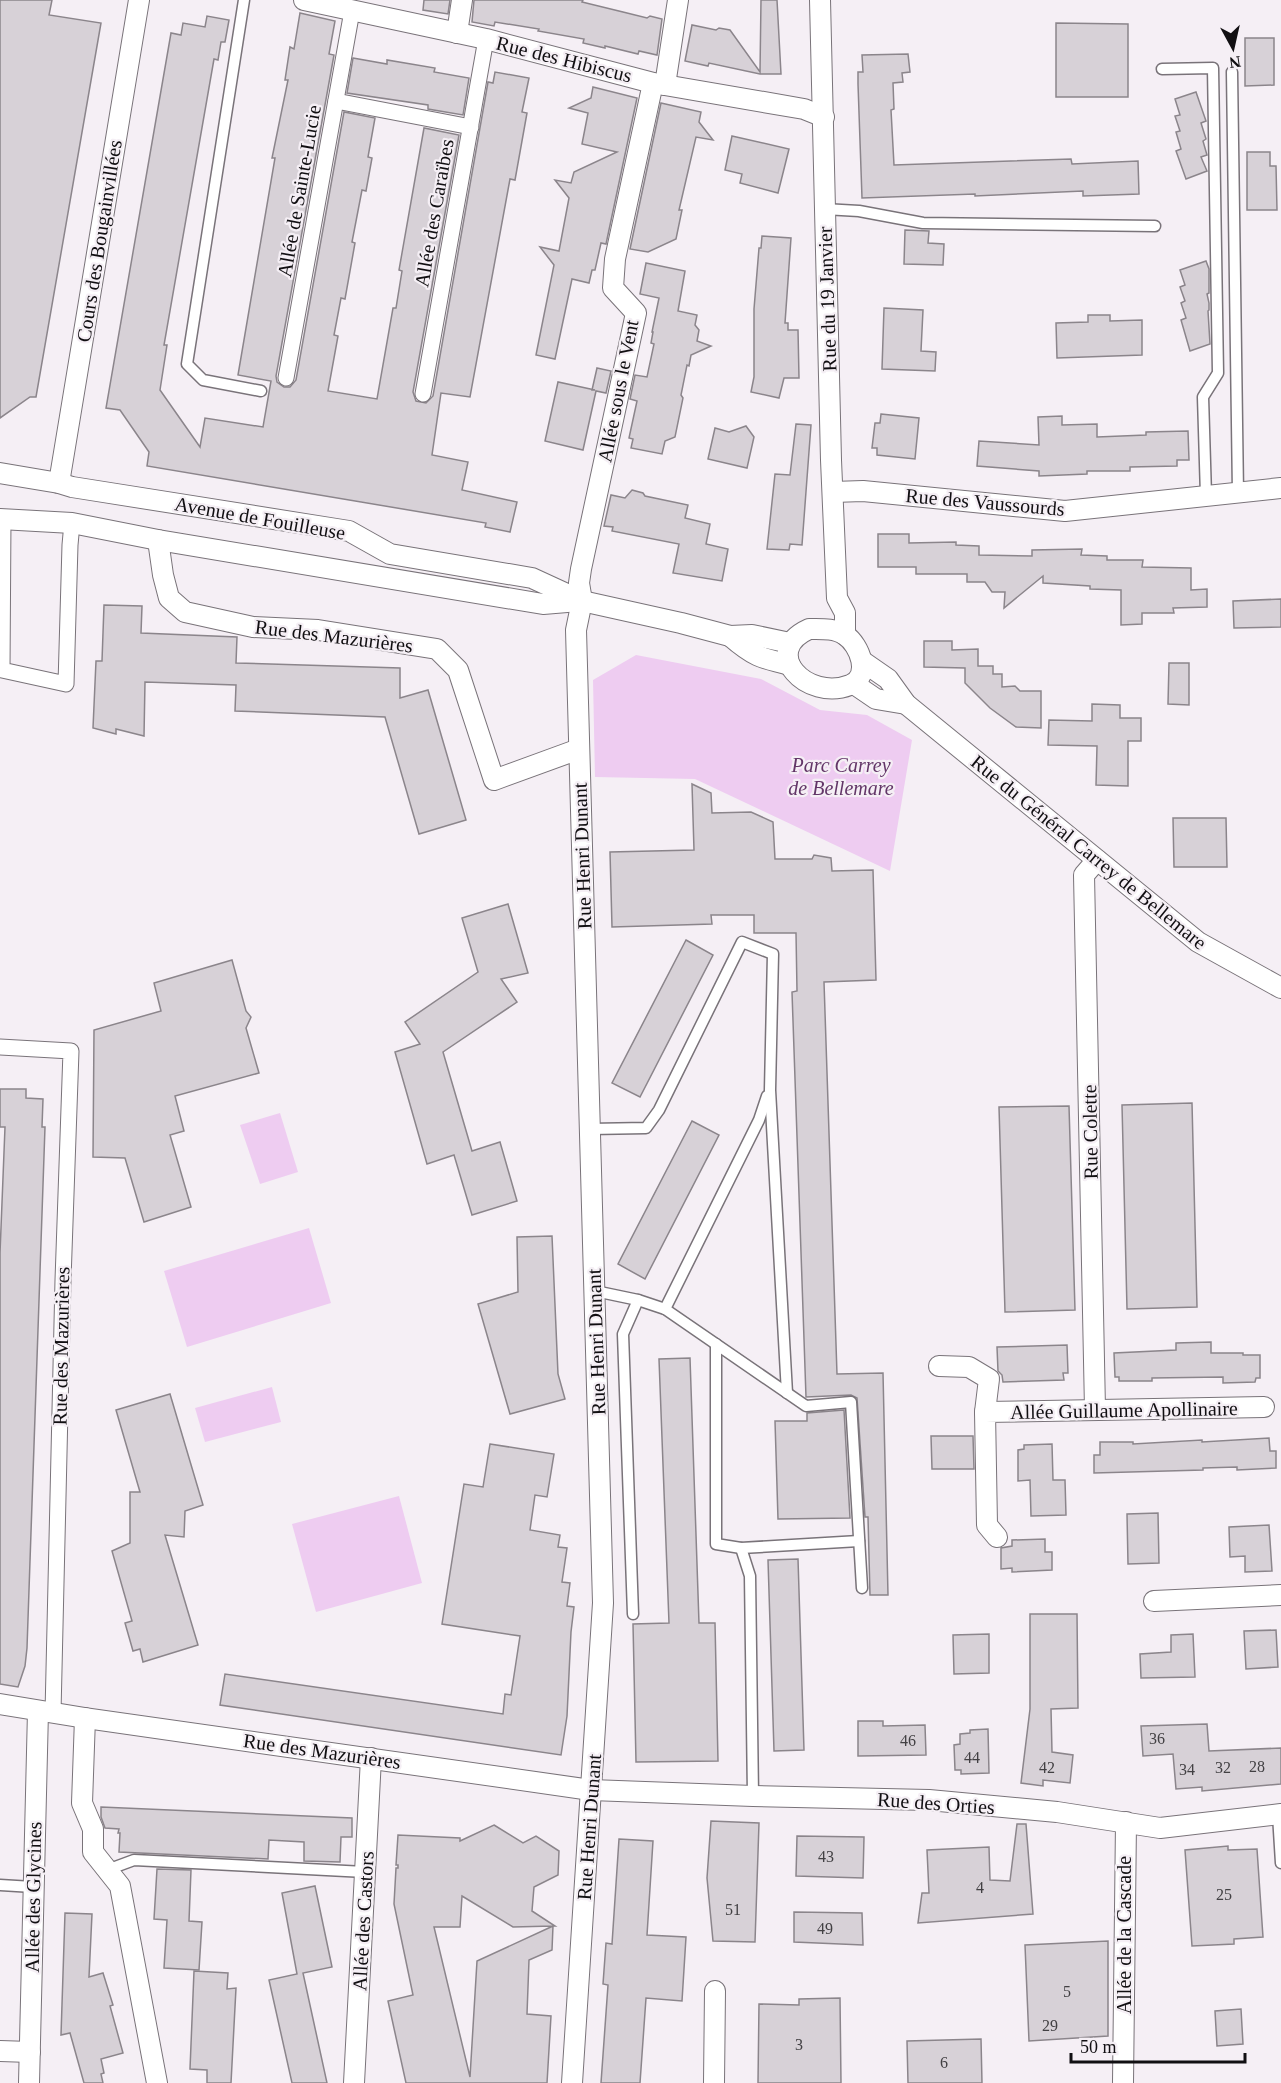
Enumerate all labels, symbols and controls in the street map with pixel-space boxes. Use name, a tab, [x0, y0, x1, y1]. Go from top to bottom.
north arrow	[1203, 18, 1263, 78]
street label: Rue des Hibiscus	[494, 32, 634, 87]
text: N	[1228, 53, 1242, 72]
street label: Allée de Sainte-Lucie	[273, 103, 325, 279]
street label: Allée des Caraïbes	[410, 137, 458, 289]
street label: Cours des Bougainvillées	[72, 138, 127, 344]
street label: Rue du 19 Janvier	[813, 226, 841, 372]
street label: Allée sous le Vent	[593, 317, 643, 464]
street label: Rue des Vaussourds	[905, 484, 1066, 520]
street label: Avenue de Fouilleuse	[173, 492, 347, 544]
street label: Rue des Mazurières	[254, 615, 414, 657]
street label: Rue du Général Carrey de Bellemare	[966, 750, 1211, 955]
park label: Parc Carrey de Bellemare	[788, 754, 894, 799]
street label: Rue Henri Dunant	[568, 782, 596, 930]
street label: Rue Colette	[1078, 1084, 1102, 1180]
street label: Rue des Mazurières	[49, 1266, 73, 1426]
street label: Rue Henri Dunant	[582, 1268, 610, 1416]
street label: Allée Guillaume Apollinaire	[1010, 1397, 1238, 1424]
street label: Rue des Mazurières	[242, 1729, 402, 1773]
house number: 36	[1149, 1730, 1165, 1747]
house number: 46	[900, 1732, 916, 1749]
house number: 44	[964, 1749, 980, 1766]
street label: Rue Henri Dunant	[573, 1753, 605, 1901]
house number: 28	[1249, 1758, 1265, 1775]
house number: 42	[1039, 1759, 1055, 1776]
house number: 32	[1215, 1759, 1231, 1776]
house number: 34	[1179, 1761, 1195, 1778]
street label: Rue des Orties	[876, 1788, 996, 1818]
street label: Allée des Glycines	[21, 1821, 46, 1973]
house number: 43	[818, 1848, 834, 1865]
street label: Allée des Castors	[348, 1850, 378, 1991]
street label: Allée de la Cascade	[1113, 1856, 1135, 2014]
house number: 4	[976, 1879, 984, 1896]
house number: 25	[1216, 1886, 1232, 1903]
house number: 51	[725, 1901, 741, 1918]
house number: 49	[817, 1920, 833, 1937]
house number: 5	[1063, 1983, 1071, 2000]
house number: 29	[1042, 2017, 1058, 2034]
scale bar	[1071, 2026, 1245, 2064]
house number: 3	[795, 2036, 803, 2053]
text: 50 m	[1080, 2037, 1117, 2057]
house number: 6	[940, 2054, 948, 2071]

